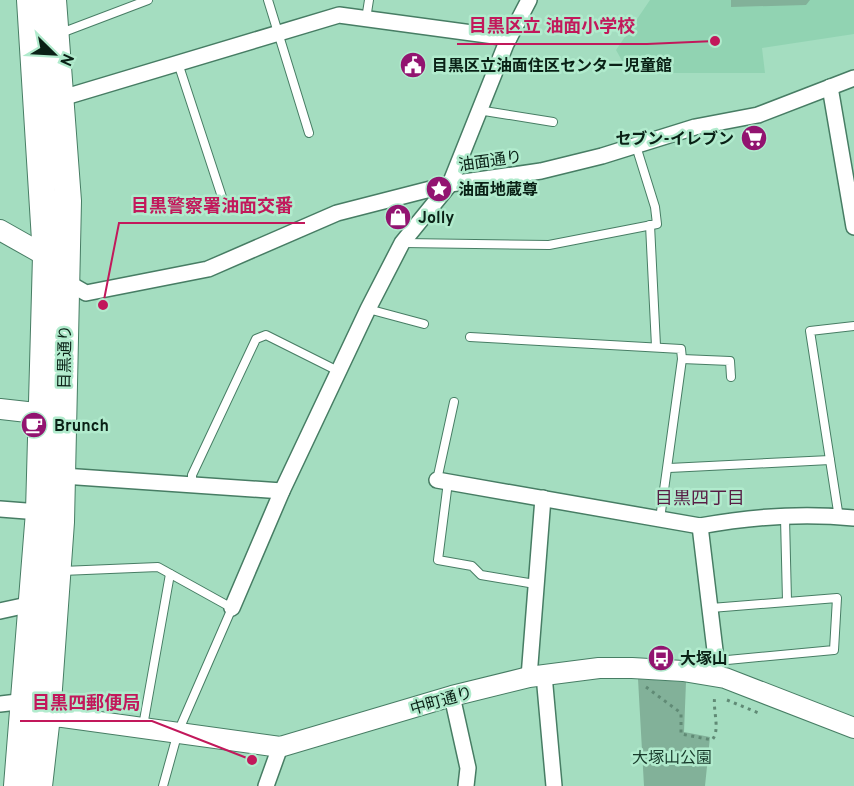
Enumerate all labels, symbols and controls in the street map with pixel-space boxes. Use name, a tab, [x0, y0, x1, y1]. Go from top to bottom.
callout: 目黒区立 油面小学校	[457, 8, 647, 44]
text: 目黒区立 油面小学校	[469, 16, 635, 39]
north arrow	[24, 24, 84, 84]
text: N	[54, 50, 77, 69]
public building icon: 目黒区立油面住区センター児童館	[398, 50, 428, 80]
place label: 目黒区立油面住区センター児童館	[432, 57, 672, 77]
supermarket icon: セブン-イレブン	[739, 123, 769, 153]
place label: セブン-イレブン	[615, 130, 734, 150]
street label: 油面通り	[457, 148, 523, 176]
place icon: 油面地蔵尊	[424, 174, 454, 204]
place label: 油面地蔵尊	[458, 181, 538, 201]
callout: 目黒警察署油面交番	[119, 187, 305, 223]
text: 目黒警察署油面交番	[131, 196, 293, 219]
shop icon: Jolly	[383, 202, 413, 232]
place label: Jolly	[418, 209, 454, 229]
street label: 目黒通り	[55, 325, 77, 389]
cafe icon: Brunch	[19, 410, 49, 440]
place label: Brunch	[54, 417, 109, 437]
district label: 目黒四丁目	[655, 488, 745, 511]
bus stop icon: 大塚山	[646, 643, 676, 673]
place label: 大塚山	[680, 650, 728, 670]
street label: 中町通り	[408, 683, 475, 720]
callout: 目黒四郵便局	[20, 685, 152, 721]
text: 目黒四郵便局	[32, 693, 140, 716]
park label: 大塚山公園	[632, 749, 712, 769]

